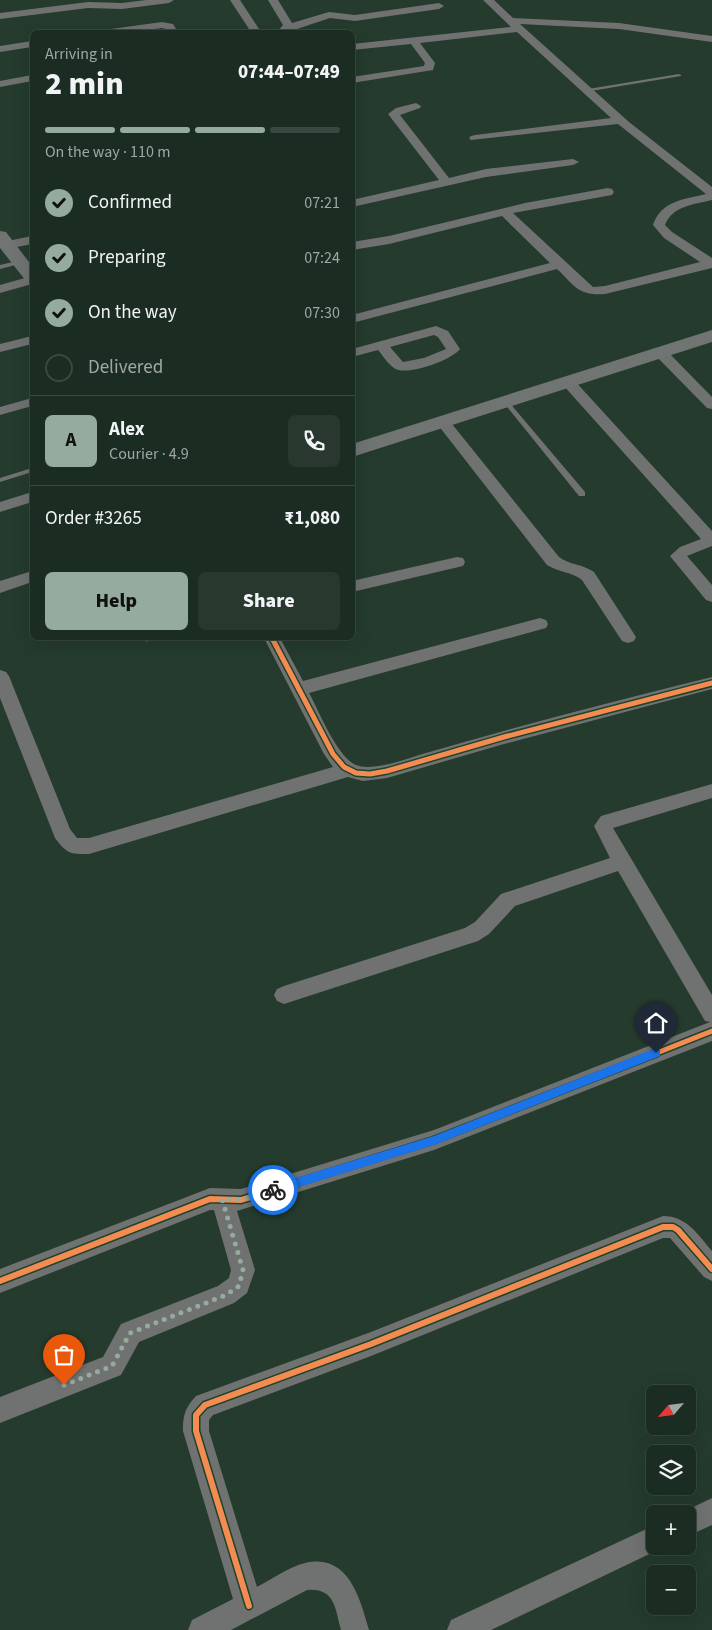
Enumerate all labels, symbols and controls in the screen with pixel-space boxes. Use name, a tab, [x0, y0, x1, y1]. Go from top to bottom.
text: Arriving in	[45, 43, 113, 65]
text: 07:44–07:49	[238, 59, 340, 86]
text: 2 min	[45, 61, 124, 107]
text: On the way · 110 m	[45, 141, 170, 163]
icon: check	[45, 189, 73, 217]
text: Confirmed	[88, 189, 172, 216]
text: 07:21	[304, 192, 340, 214]
icon: check	[45, 244, 73, 272]
text: Preparing	[88, 244, 166, 271]
text: 07:24	[304, 247, 340, 269]
icon: check	[45, 299, 73, 327]
text: On the way	[88, 299, 177, 326]
text: 07:30	[304, 302, 340, 324]
text: Delivered	[88, 354, 163, 381]
button: phone	[288, 415, 340, 467]
text: Alex	[109, 416, 145, 443]
text: A	[66, 427, 76, 454]
text: Courier · 4.9	[109, 443, 189, 465]
text: Order #3265	[45, 505, 142, 532]
text: ₹1,080	[284, 505, 340, 532]
button: Help	[45, 572, 188, 630]
button: Share	[198, 572, 340, 630]
pin	[635, 1002, 677, 1053]
icon: home	[642, 1009, 670, 1037]
courier	[248, 1165, 298, 1215]
icon: bike	[259, 1176, 287, 1204]
pin	[43, 1334, 85, 1385]
icon: bag	[50, 1341, 78, 1369]
north arrow	[646, 1385, 696, 1435]
map controls	[646, 1385, 696, 1615]
button: layers	[646, 1445, 696, 1495]
button: +	[646, 1505, 696, 1555]
button: −	[646, 1565, 696, 1615]

